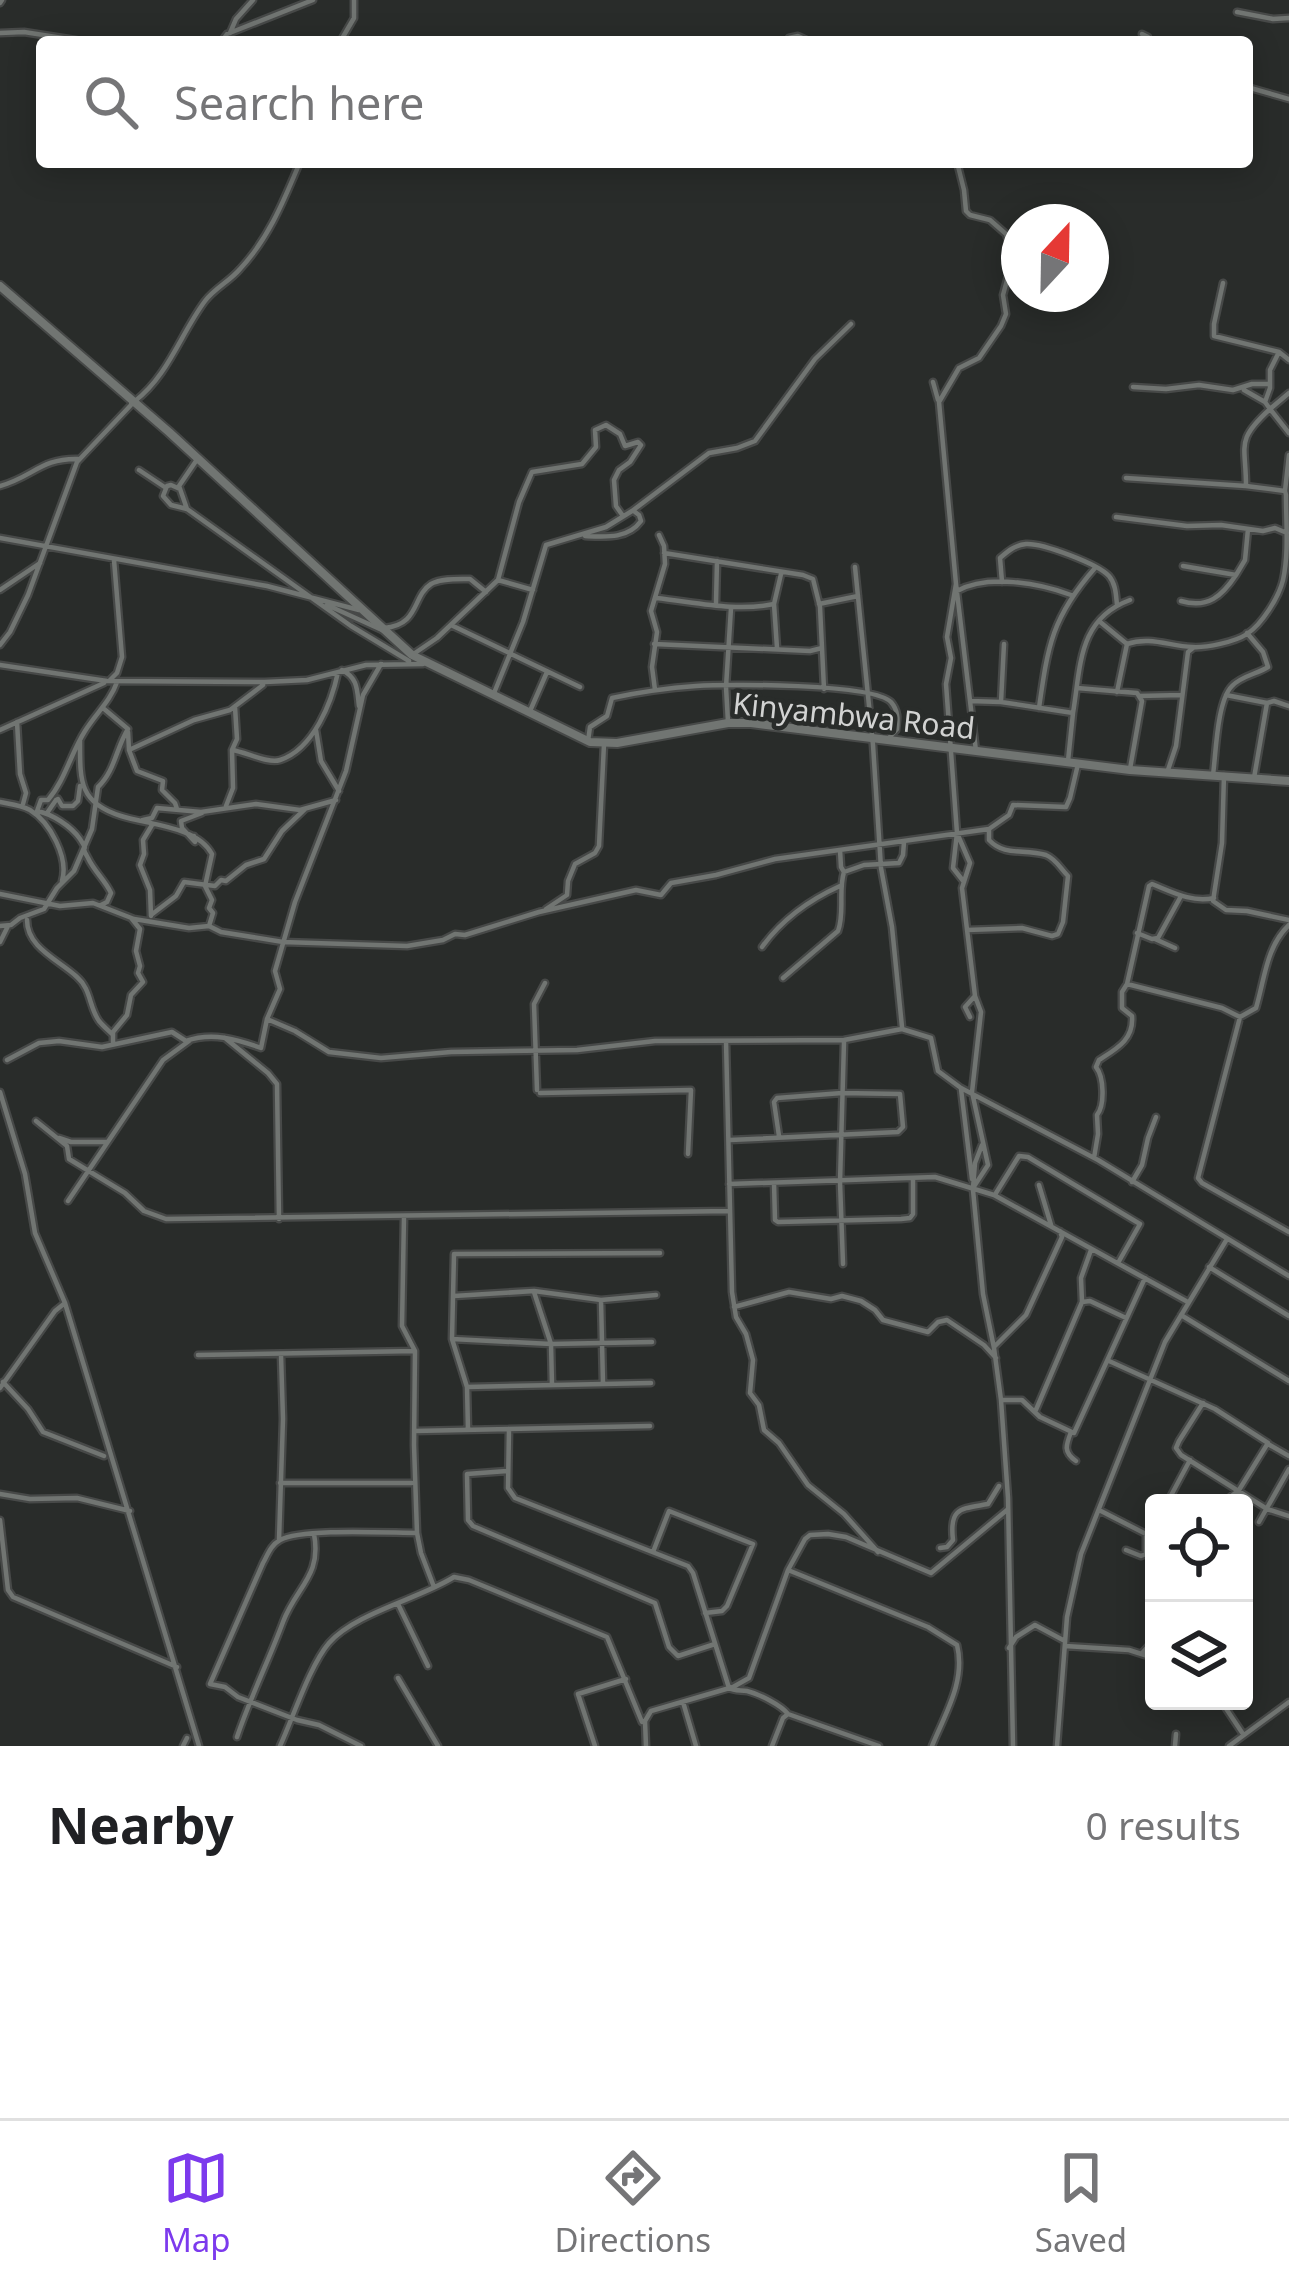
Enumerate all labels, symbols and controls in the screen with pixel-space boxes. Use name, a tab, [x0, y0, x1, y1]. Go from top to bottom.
search box	[36, 36, 1253, 168]
icon: search	[78, 69, 144, 135]
text: Search here	[174, 72, 424, 133]
north arrow	[1001, 204, 1109, 312]
street label: Kinyambwa Road	[731, 682, 977, 748]
map controls	[1145, 1494, 1253, 1710]
button: locate	[1145, 1494, 1253, 1602]
button: layers	[1145, 1602, 1253, 1710]
text: Nearby	[48, 1789, 234, 1859]
text: 0 results	[1086, 1798, 1241, 1851]
tab: Map	[162, 2145, 231, 2262]
tab: Directions	[554, 2145, 711, 2262]
tab: Saved	[1035, 2145, 1127, 2262]

